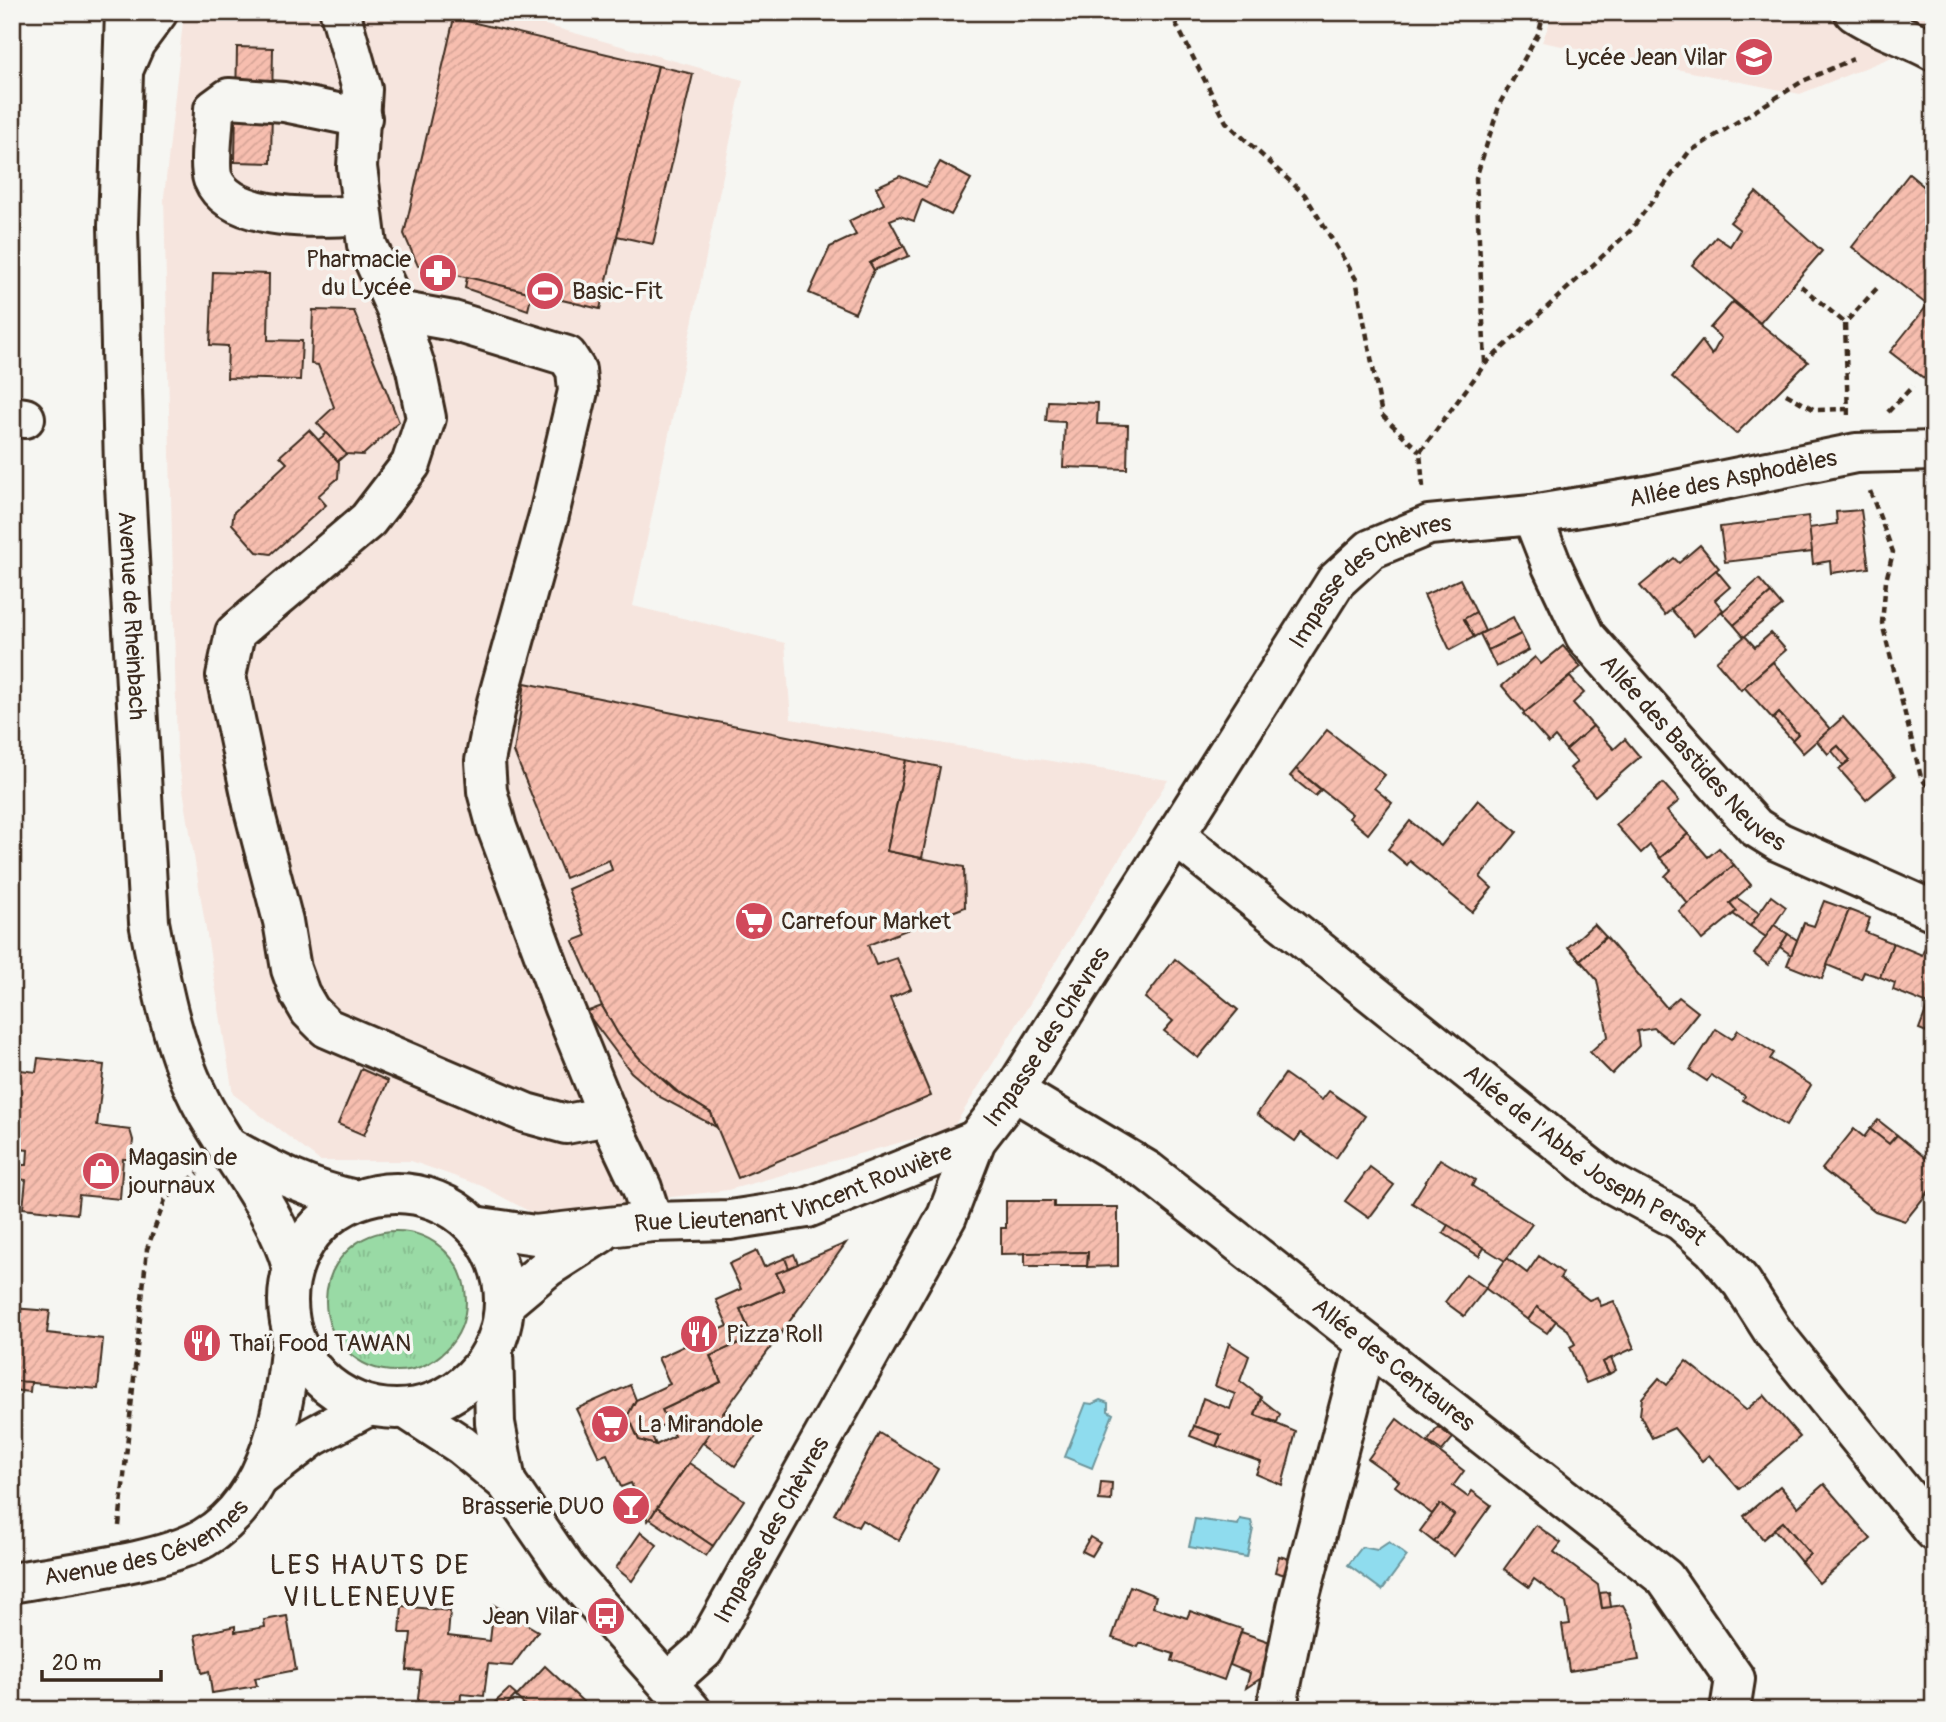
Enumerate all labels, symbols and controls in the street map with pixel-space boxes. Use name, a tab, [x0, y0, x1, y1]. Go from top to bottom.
school or university icon: Lycée Jean Vilar	[1733, 36, 1775, 78]
place label: Lycée Jean Vilar	[1565, 43, 1727, 72]
place label: Pharmacie du Lycée	[306, 245, 411, 302]
pharmacy icon: Pharmacie du Lycée	[417, 252, 459, 294]
sports icon: Basic-Fit	[524, 270, 566, 312]
place label: Basic-Fit	[572, 277, 663, 306]
street label: Allée des Asphodèles	[1627, 443, 1840, 514]
street label: Impasse des Chèvres	[1283, 509, 1453, 654]
street label: Avenue de Rheinbach	[111, 510, 152, 721]
street label: Allée des Bastides Neuves	[1594, 649, 1790, 858]
supermarket icon: Carrefour Market	[733, 900, 775, 942]
place label: Carrefour Market	[781, 907, 951, 936]
street label: Impasse des Chèvres	[977, 941, 1116, 1133]
street label: Allée de l'Abbé Joseph Persat	[1458, 1058, 1713, 1252]
street label: Rue Lieutenant Vincent Rouvière	[633, 1137, 957, 1239]
place label: Magasin de journaux	[127, 1143, 237, 1200]
shop icon: Magasin de journaux	[80, 1150, 122, 1192]
street label: Allée des Centaures	[1306, 1292, 1481, 1438]
restaurant icon: Pizza Roll	[678, 1313, 720, 1355]
place label: Pizza Roll	[726, 1320, 823, 1349]
restaurant icon: Thaï Food TAWAN	[181, 1322, 223, 1364]
place label: Thaï Food TAWAN	[229, 1329, 411, 1358]
supermarket icon: La Mirandole	[589, 1403, 631, 1445]
place label: La Mirandole	[637, 1410, 763, 1439]
street label: Impasse des Chèvres	[708, 1431, 836, 1628]
bar icon: Brasserie DUO	[610, 1485, 652, 1527]
place label: Brasserie DUO	[461, 1492, 604, 1521]
street label: Avenue des Cévennes	[42, 1494, 255, 1592]
district label: LES HAUTS DE VILLENEUVE	[269, 1548, 471, 1615]
bus stop icon: Jean Vilar	[585, 1595, 627, 1637]
place label: Jean Vilar	[482, 1602, 579, 1631]
scale bar	[42, 1638, 161, 1682]
text: 20 m	[52, 1650, 101, 1677]

